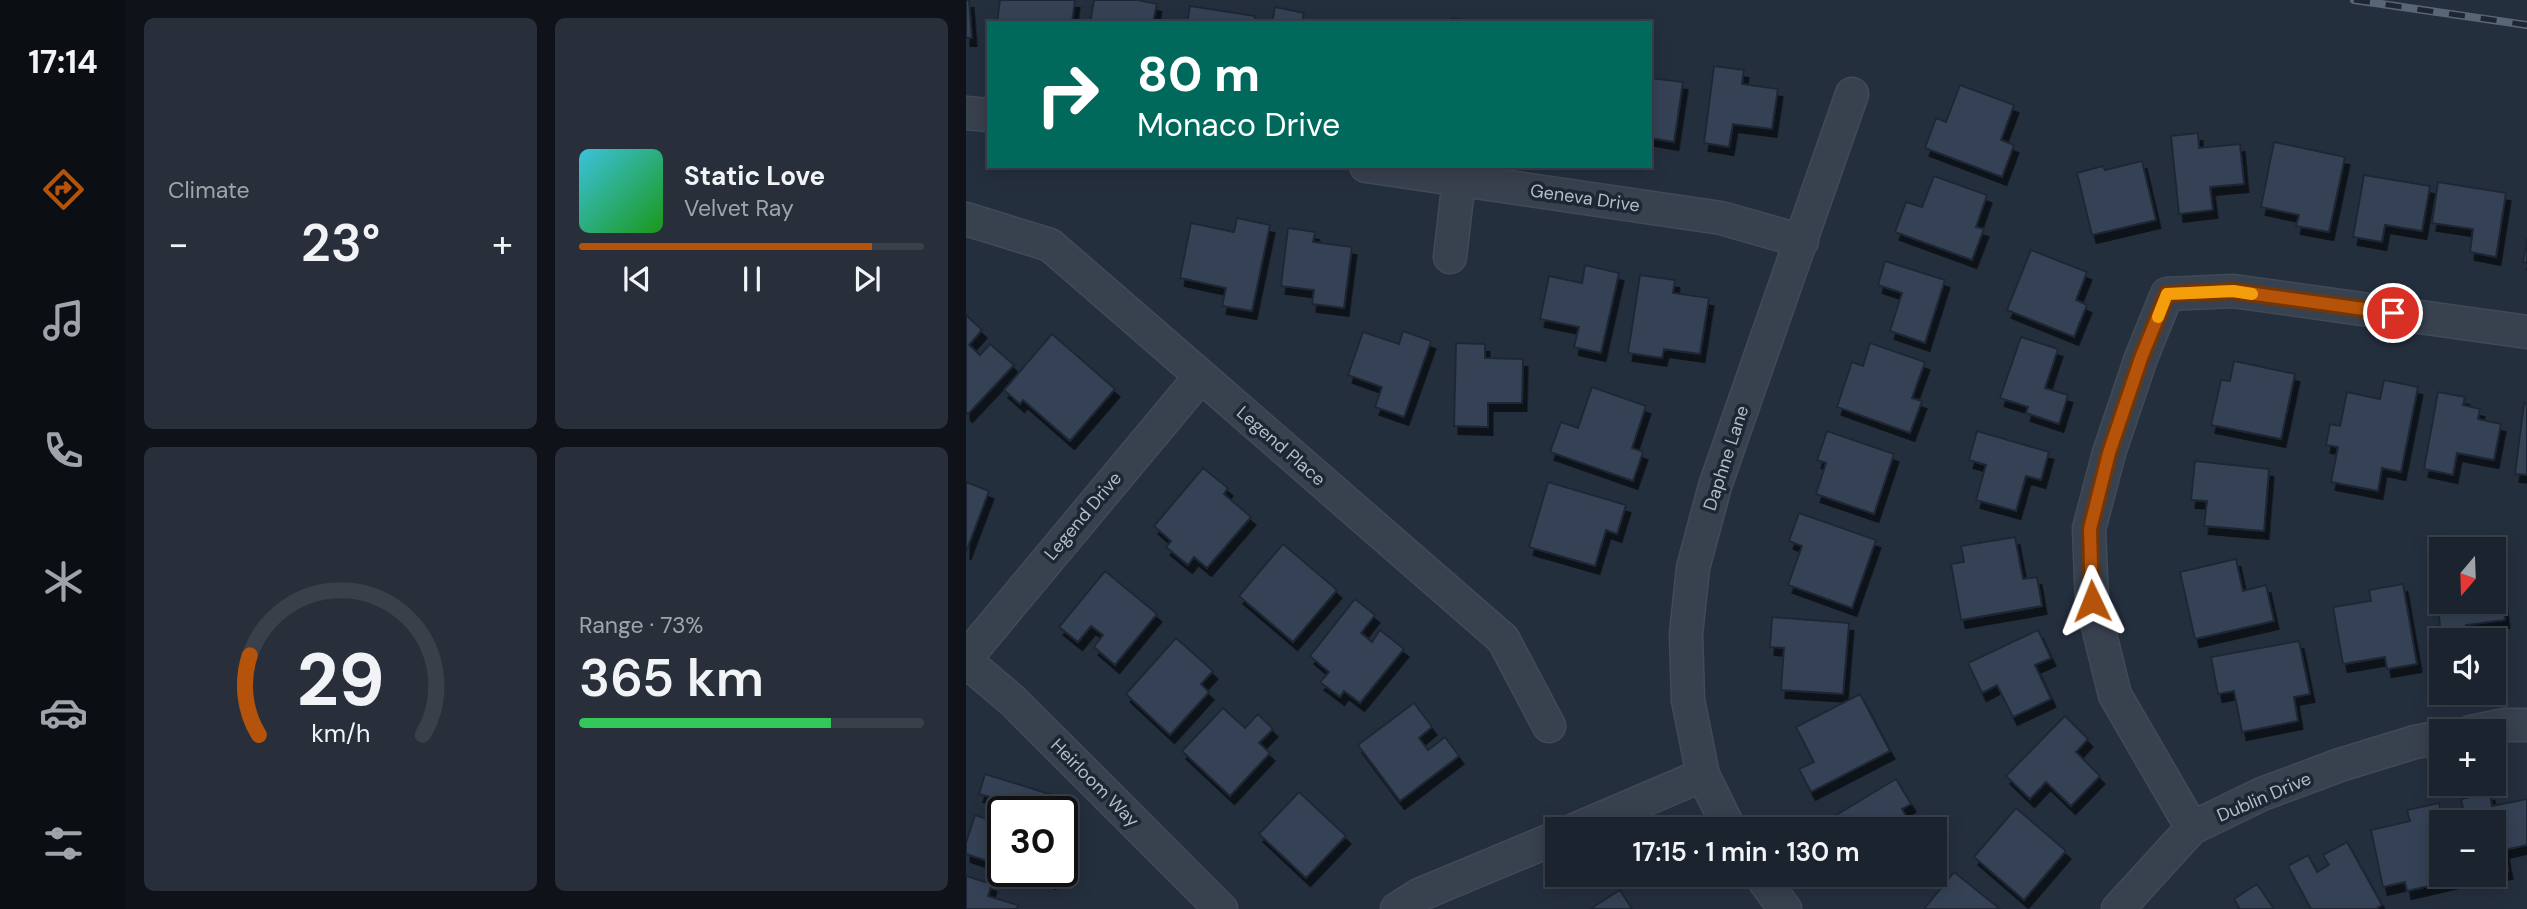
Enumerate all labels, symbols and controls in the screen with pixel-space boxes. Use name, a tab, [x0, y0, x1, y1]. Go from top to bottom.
text: 17:14	[28, 41, 98, 83]
text: 80 m	[1137, 42, 1260, 106]
icon: right	[1022, 49, 1113, 140]
text: Monaco Drive	[1137, 104, 1340, 146]
text: Static Love	[684, 159, 825, 193]
icon: directions	[39, 165, 88, 214]
text: Climate	[168, 175, 250, 205]
street label: Geneva Drive	[1529, 178, 1641, 218]
text: Velvet Ray	[684, 193, 794, 223]
text: 23°	[301, 209, 380, 277]
text: −	[168, 219, 189, 269]
text: +	[492, 219, 513, 269]
icon: previous	[618, 260, 656, 298]
icon: pause	[733, 260, 771, 298]
icon: next	[848, 260, 886, 298]
pin	[2363, 283, 2423, 343]
icon: arrive	[2374, 294, 2412, 332]
icon: music	[39, 296, 88, 345]
street label: Legend Place	[1231, 401, 1331, 491]
street label: Daphne Lane	[1698, 402, 1754, 514]
icon: phone	[39, 426, 88, 475]
street label: Legend Drive	[1039, 467, 1127, 565]
north arrow	[2429, 537, 2506, 614]
map controls	[2429, 537, 2506, 887]
icon: climate	[39, 557, 88, 606]
position arrow	[2055, 564, 2129, 638]
text: Range · 73%	[579, 610, 703, 640]
button: sound	[2429, 628, 2506, 705]
text: 29	[297, 633, 384, 728]
text: 365 km	[579, 644, 764, 712]
icon: car	[39, 688, 88, 737]
text: km/h	[311, 717, 370, 750]
button: +	[2429, 719, 2506, 796]
street label: Heirloom Way	[1046, 734, 1144, 832]
street label: Dublin Drive	[2213, 766, 2315, 828]
speed limit sign: 30	[987, 796, 1078, 887]
button: −	[2429, 810, 2506, 887]
icon: filters	[39, 819, 88, 868]
text: 17:15 · 1 min · 130 m	[1632, 835, 1860, 869]

